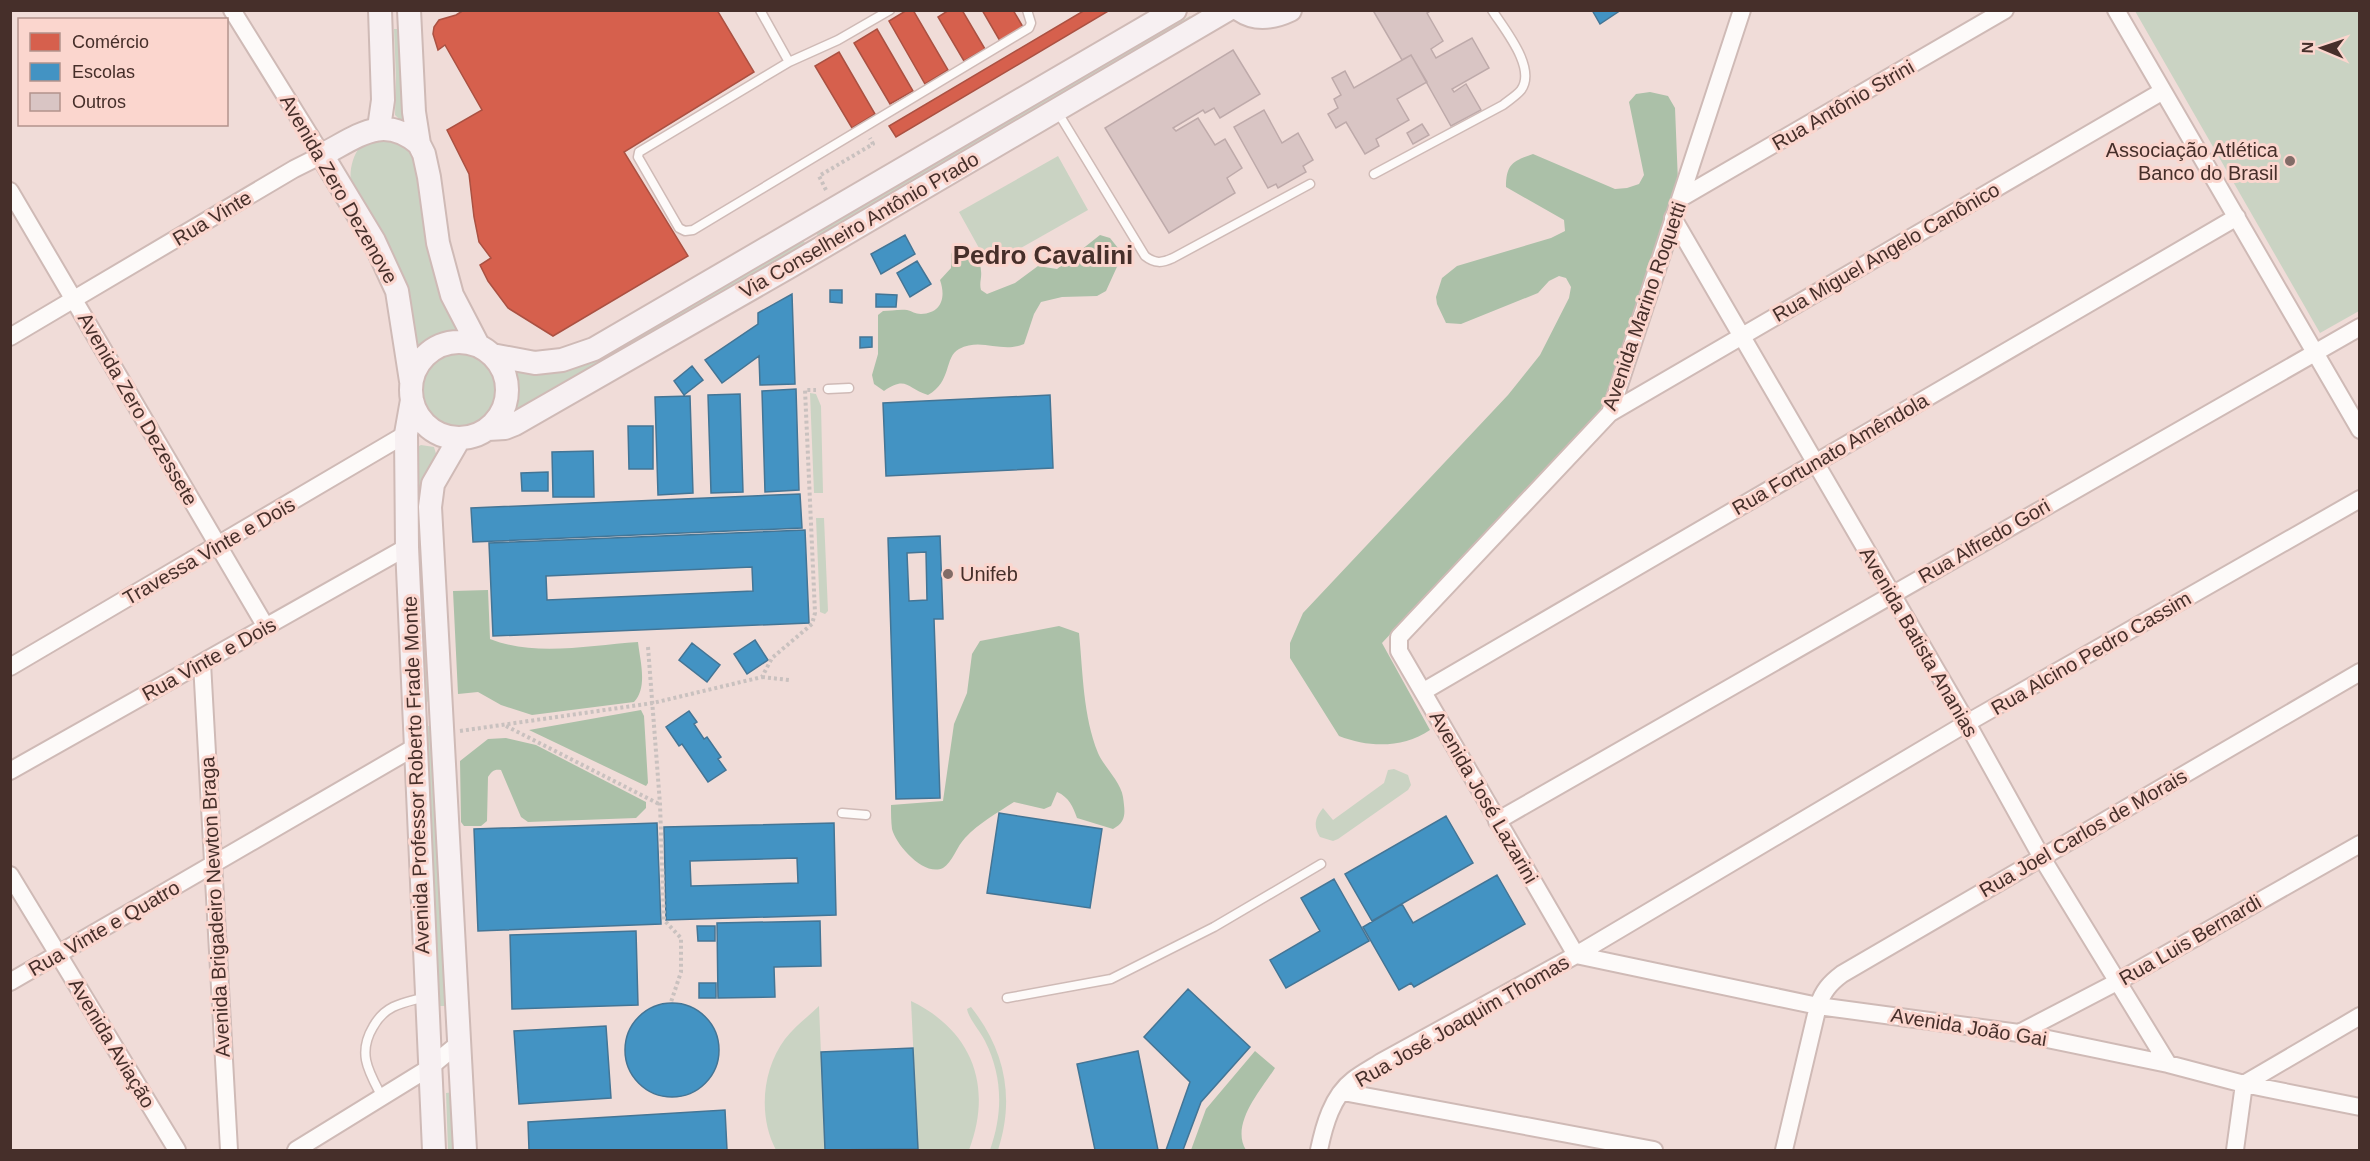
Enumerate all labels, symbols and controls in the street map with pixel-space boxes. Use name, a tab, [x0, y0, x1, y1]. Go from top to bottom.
legend	[18, 18, 228, 126]
north arrow	[2292, 18, 2352, 78]
text: Comércio	[72, 32, 149, 52]
text: N	[2299, 41, 2316, 54]
street label: Rua Antônio Strini	[1768, 55, 1918, 155]
text: Escolas	[72, 62, 135, 82]
street label: Avenida Zero Dezenove	[276, 91, 402, 287]
text: Outros	[72, 92, 126, 112]
place label: Associação Atlética Banco do Brasil	[2106, 139, 2279, 184]
street label: Via Conselheiro Antônio Prado	[736, 147, 982, 303]
marker: Associação Atlética Banco do Brasil	[2283, 154, 2297, 168]
street label: Rua Miguel Angelo Canônico	[1769, 178, 2003, 326]
street label: Rua Vinte	[169, 186, 255, 250]
street label: Avenida Marino Roquetti	[1598, 199, 1690, 413]
district label: Pedro Cavalini	[953, 240, 1133, 270]
street label: Avenida Zero Dezessete	[74, 309, 202, 509]
street label: Rua Fortunato Amêndola	[1728, 388, 1933, 519]
street label: Travessa Vinte e Dois	[119, 493, 299, 609]
street label: Rua Alfredo Gori	[1914, 495, 2054, 587]
street label: Avenida Batista Ananias	[1856, 543, 1982, 741]
place label: Unifeb	[960, 563, 1018, 585]
marker: Unifeb	[941, 567, 955, 581]
street label: Rua Alcino Pedro Cassim	[1987, 587, 2195, 719]
street label: Avenida Professor Roberto Frade Monte	[399, 595, 433, 955]
street label: Rua Vinte e Dois	[138, 613, 280, 705]
street label: Avenida José Lazarini	[1426, 707, 1542, 887]
street label: Avenida Brigadeiro Newton Braga	[196, 755, 234, 1058]
street label: Rua Joel Carlos de Morais	[1975, 765, 2191, 901]
street label: Rua Vinte e Quatro	[25, 876, 183, 980]
street label: Rua Luis Bernardi	[2115, 890, 2265, 990]
street label: Rua José Joaquim Thomas	[1351, 951, 1573, 1091]
street label: Avenida Aviação	[65, 974, 159, 1112]
street label: Avenida João Gai	[1889, 1004, 2049, 1050]

